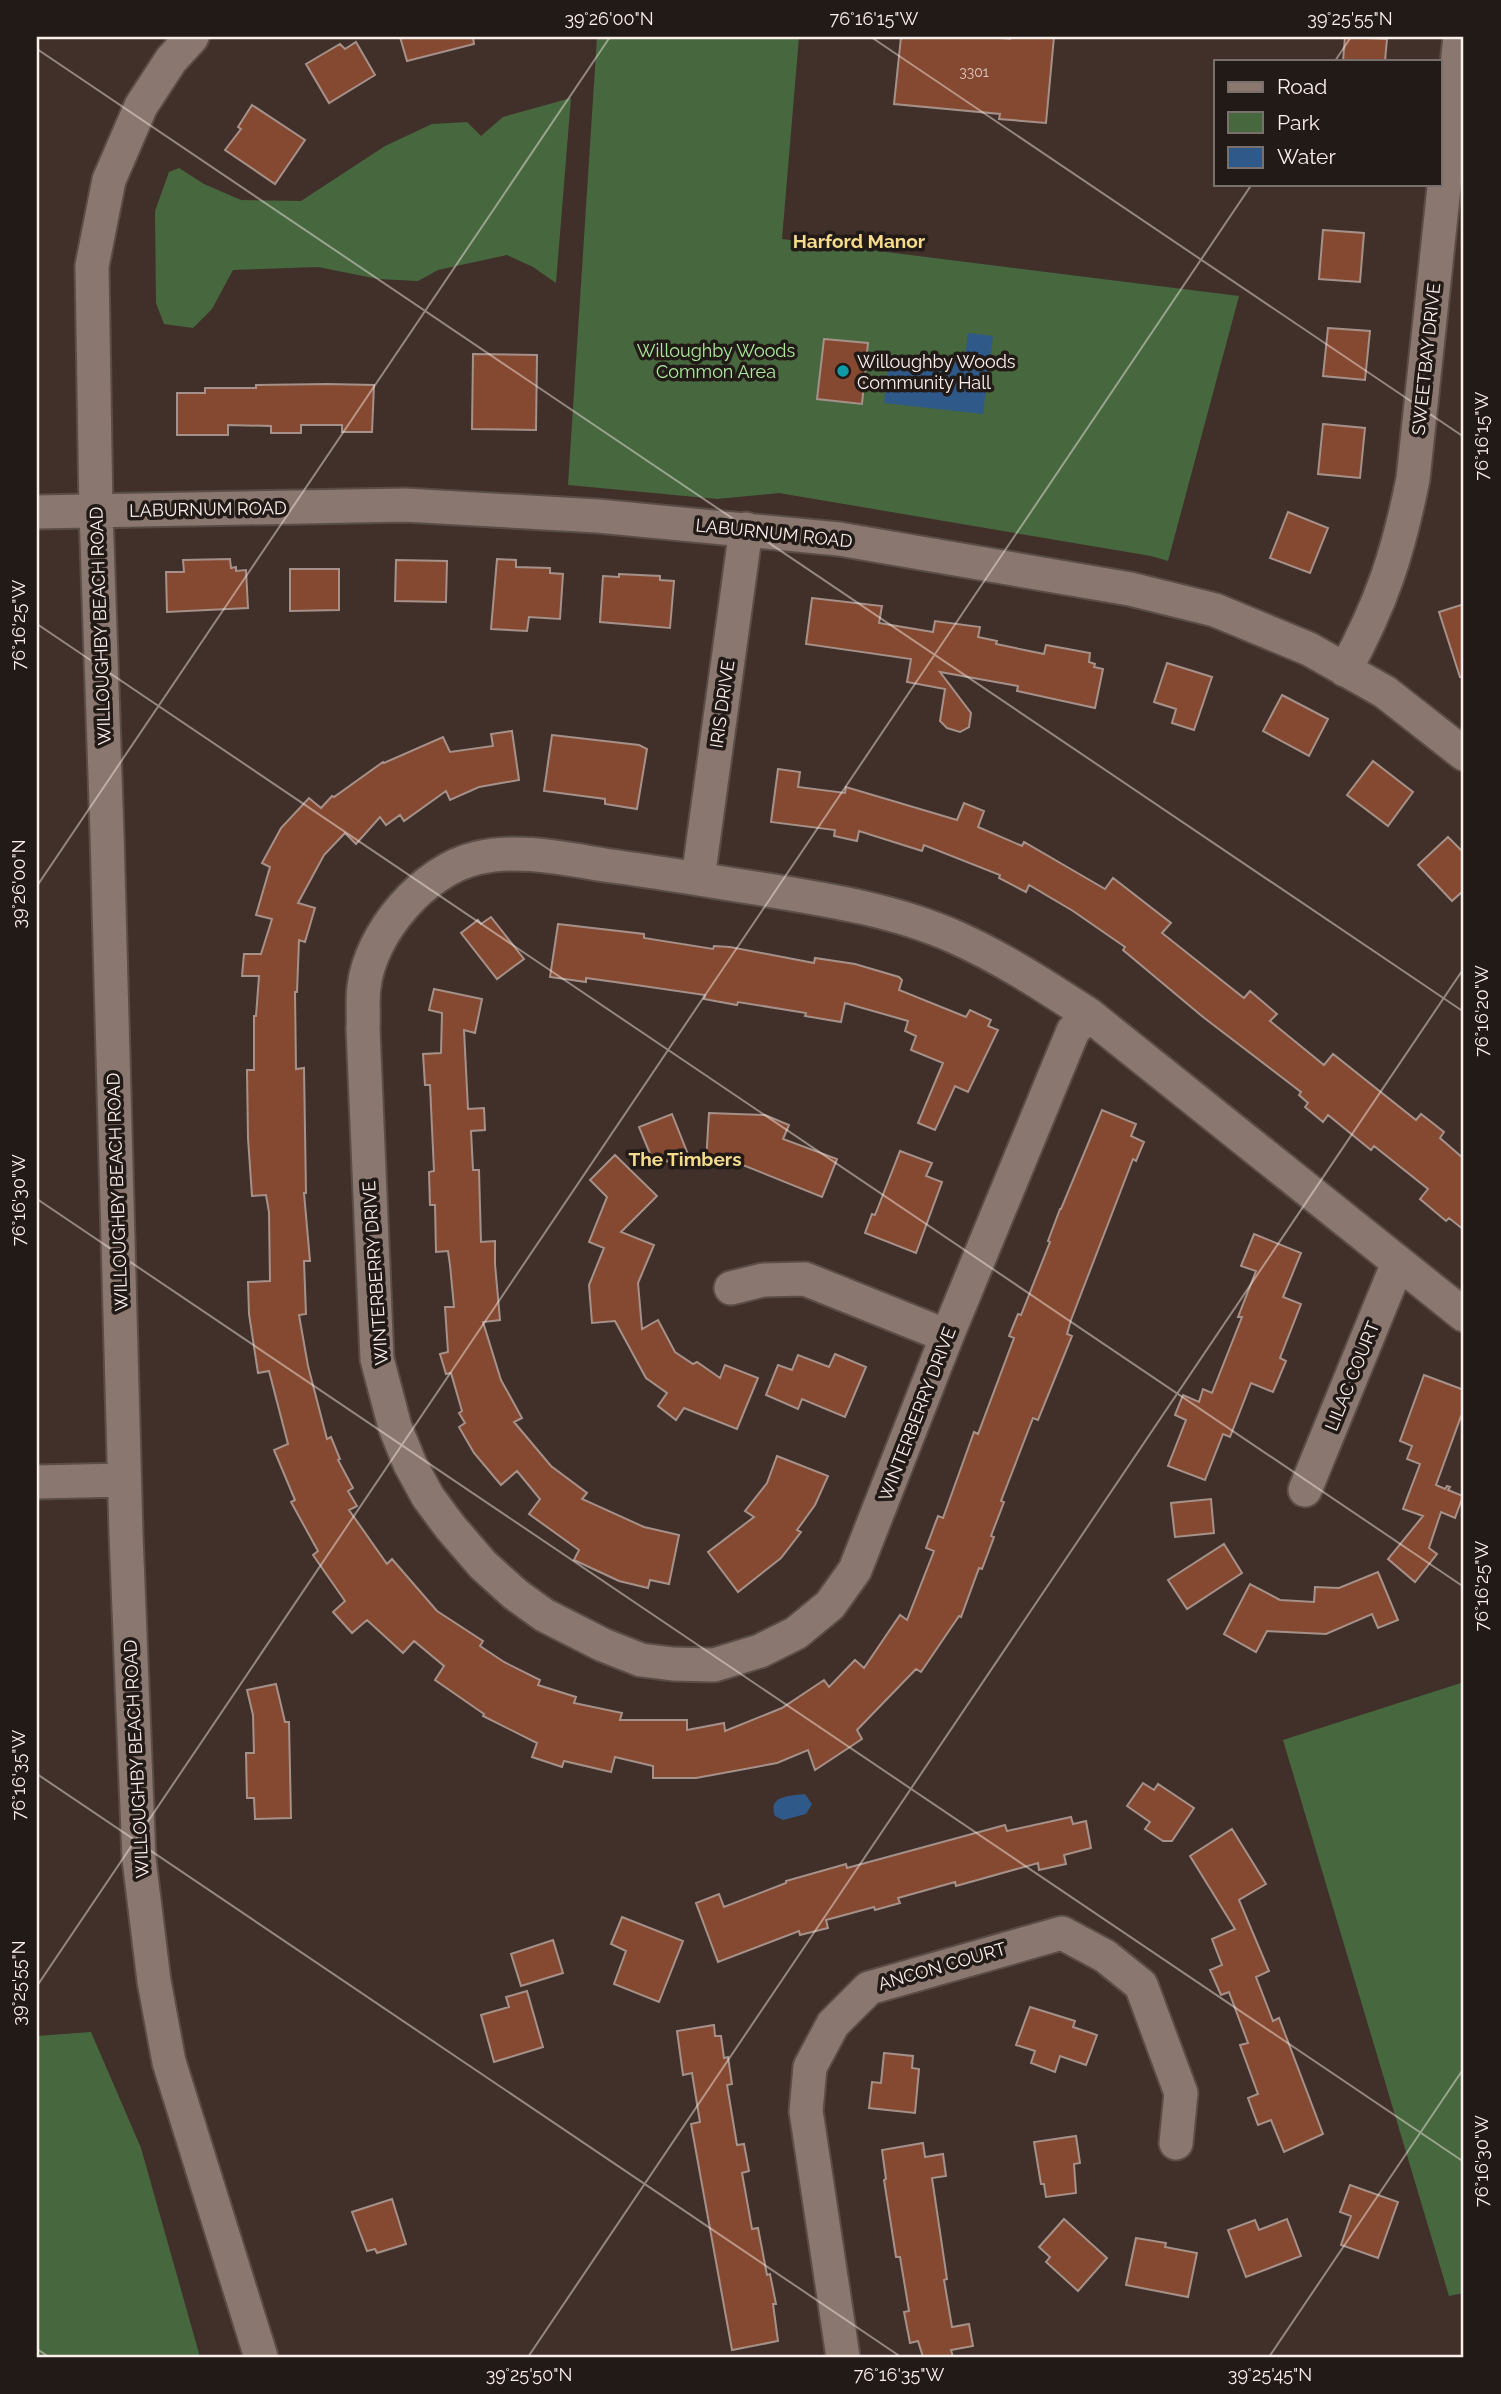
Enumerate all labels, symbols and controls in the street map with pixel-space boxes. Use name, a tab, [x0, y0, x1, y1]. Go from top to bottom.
text: 39°26'00"N	[564, 8, 654, 29]
text: 76°16'15"W	[830, 8, 919, 29]
text: 39°25'55"N	[1307, 8, 1393, 29]
legend	[1214, 60, 1442, 186]
house number: 3301	[959, 64, 989, 80]
text: Road	[1277, 74, 1327, 99]
text: Park	[1277, 110, 1320, 135]
text: Water	[1277, 144, 1336, 169]
district label: Harford Manor	[793, 230, 926, 252]
street label: SWEETBAY DRIVE	[1408, 282, 1444, 436]
park label: Willoughby Woods Common Area	[637, 340, 796, 382]
place label: Willoughby Woods Community Hall	[857, 351, 1016, 393]
marker: Willoughby Woods Community Hall	[835, 363, 851, 379]
text: 76°16'15"W	[1471, 391, 1492, 480]
street label: LABURNUM ROAD	[129, 497, 287, 521]
street label: WILLOUGHBY BEACH ROAD	[85, 506, 115, 746]
street label: LABURNUM ROAD	[694, 514, 854, 552]
text: 76°16'25"W	[8, 580, 29, 670]
street label: IRIS DRIVE	[705, 659, 739, 749]
text: 39°26'00"N	[8, 839, 29, 929]
text: 76°16'20"W	[1471, 965, 1492, 1057]
street label: WILLOUGHBY BEACH ROAD	[102, 1072, 132, 1312]
district label: The Timbers	[628, 1148, 742, 1170]
text: 76°16'30"W	[8, 1154, 29, 1246]
street label: WINTERBERRY DRIVE	[358, 1180, 392, 1366]
street label: LILAC COURT	[1321, 1318, 1383, 1434]
street label: WINTERBERRY DRIVE	[874, 1324, 960, 1504]
text: 76°16'25"W	[1471, 1541, 1492, 1631]
street label: WILLOUGHBY BEACH ROAD	[119, 1639, 153, 1879]
text: 76°16'35"W	[8, 1729, 29, 1820]
street label: ANCON COURT	[876, 1938, 1008, 1994]
text: 39°25'55"N	[8, 1940, 29, 2026]
text: 76°16'30"W	[1471, 2115, 1492, 2207]
text: 39°25'50"N	[486, 2364, 572, 2385]
text: 76°16'35"W	[854, 2364, 945, 2385]
text: 39°25'45"N	[1228, 2364, 1312, 2385]

